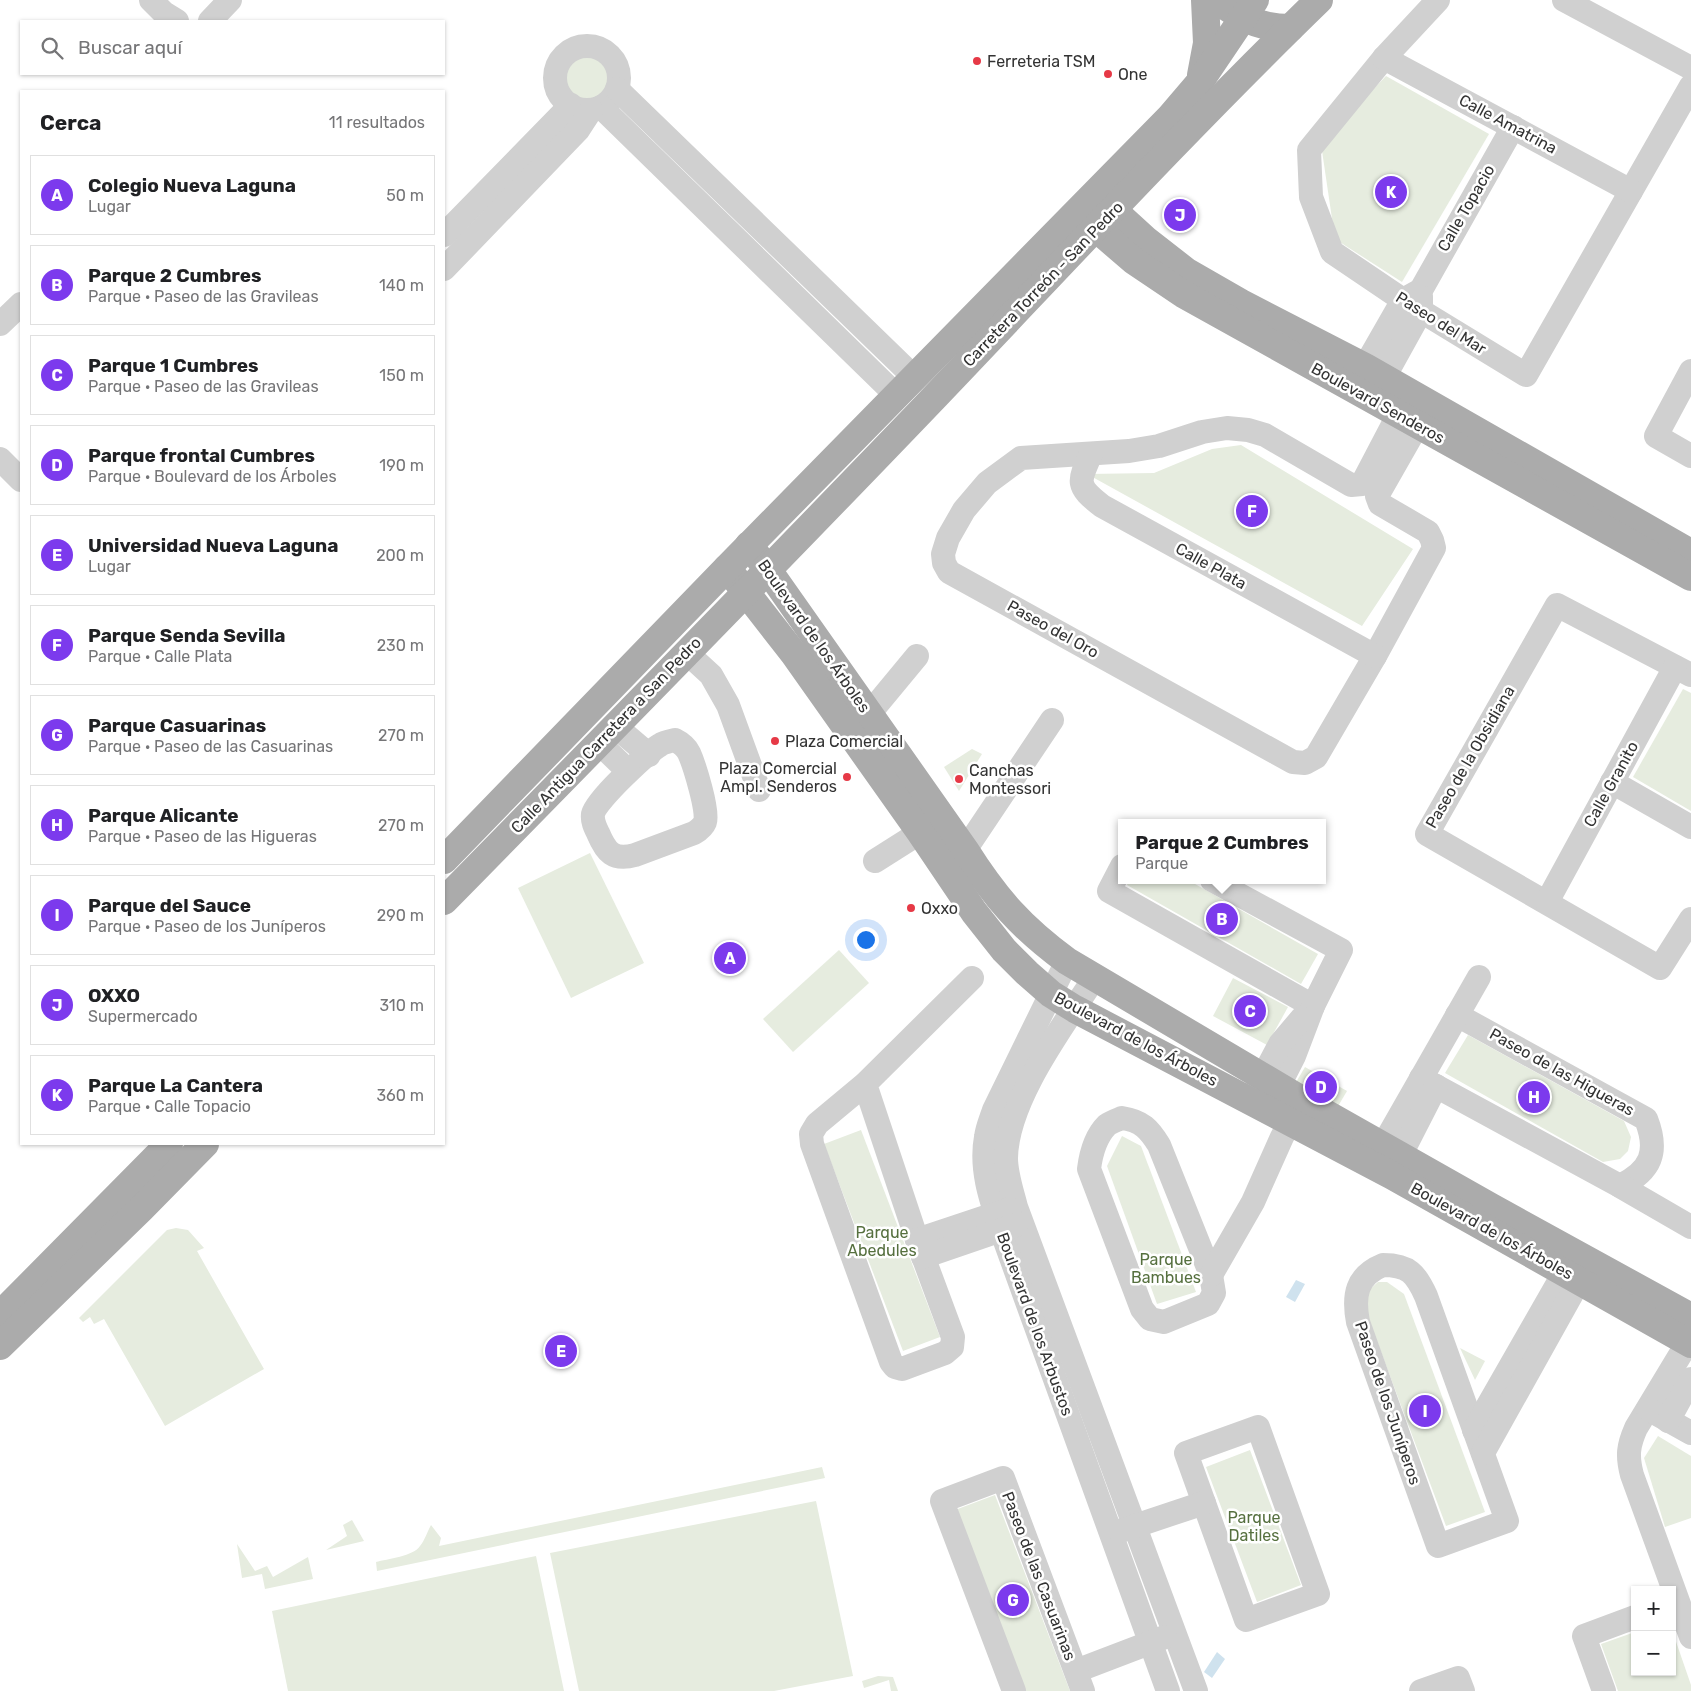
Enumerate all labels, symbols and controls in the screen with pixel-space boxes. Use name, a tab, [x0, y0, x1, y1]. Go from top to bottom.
search box	[20, 20, 445, 75]
icon: search	[38, 34, 66, 62]
text: Buscar aquí	[78, 36, 182, 59]
place label: Ferreteria TSM	[987, 52, 1095, 71]
marker: Ferreteria TSM	[971, 55, 983, 67]
place label: One	[1118, 65, 1148, 84]
marker: One	[1102, 68, 1114, 80]
street label: Calle Amatrina	[1456, 90, 1560, 158]
text: Cerca	[40, 110, 101, 135]
text: 11 resultados	[329, 113, 425, 132]
street label: Calle Topacio	[1434, 161, 1498, 255]
pin: K	[1375, 173, 1407, 211]
text: Colegio Nueva Laguna	[88, 174, 296, 197]
text: A	[51, 186, 63, 205]
text: 50 m	[386, 186, 424, 205]
pin: J	[1164, 196, 1196, 234]
text: Lugar	[88, 197, 131, 216]
street label: Carretera Torreón - San Pedro	[959, 197, 1127, 371]
text: Parque 2 Cumbres	[88, 264, 262, 287]
text: B	[51, 276, 63, 295]
text: 140 m	[379, 276, 424, 295]
text: Parque · Paseo de las Gravileas	[88, 287, 319, 306]
street label: Paseo del Mar	[1392, 288, 1490, 358]
text: Parque 1 Cumbres	[88, 354, 259, 377]
street label: Boulevard Senderos	[1308, 359, 1448, 447]
text: C	[51, 366, 63, 385]
text: 150 m	[379, 366, 424, 385]
text: Parque · Paseo de las Gravileas	[88, 377, 319, 396]
text: Parque frontal Cumbres	[88, 444, 315, 467]
text: D	[51, 456, 63, 475]
text: 190 m	[379, 456, 424, 475]
text: Parque · Boulevard de los Árboles	[88, 467, 337, 486]
pin: F	[1236, 492, 1268, 530]
text: Universidad Nueva Laguna	[88, 534, 339, 557]
street label: Calle Plata	[1172, 539, 1250, 593]
text: E	[52, 546, 62, 565]
text: 200 m	[376, 546, 424, 565]
street label: Boulevard de los Árboles	[754, 556, 874, 716]
text: Lugar	[88, 557, 131, 576]
street label: Paseo del Oro	[1004, 596, 1102, 662]
text: Parque Senda Sevilla	[88, 624, 286, 647]
street label: Calle Antigua Carretera a San Pedro	[507, 633, 705, 837]
text: F	[52, 636, 62, 655]
text: 230 m	[377, 636, 424, 655]
text: Parque · Calle Plata	[88, 647, 232, 666]
street label: Paseo de la Obsidiana	[1421, 682, 1519, 832]
text: Parque Casuarinas	[88, 714, 266, 737]
text: G	[51, 726, 63, 745]
text: 270 m	[378, 726, 424, 745]
place label: Plaza Comercial	[785, 732, 903, 751]
marker: Plaza Comercial	[769, 735, 781, 747]
text: Parque · Paseo de las Casuarinas	[88, 737, 333, 756]
street label: Calle Granito	[1580, 738, 1642, 830]
place label: Plaza Comercial Ampl. Senderos	[719, 759, 837, 796]
place label: Canchas Montessori	[969, 761, 1051, 798]
marker: Plaza Comercial Ampl. Senderos	[841, 771, 853, 783]
marker: Canchas Montessori	[953, 773, 965, 785]
text: Parque Alicante	[88, 804, 239, 827]
text: H	[51, 816, 63, 835]
text: 270 m	[378, 816, 424, 835]
popup	[1118, 819, 1326, 884]
text: Parque · Paseo de las Higueras	[88, 827, 317, 846]
text: Parque 2 Cumbres	[1135, 831, 1309, 854]
text: Parque	[1135, 854, 1188, 873]
text: Parque del Sauce	[88, 894, 251, 917]
place label: Oxxo	[921, 899, 958, 918]
pin: B	[1206, 900, 1238, 938]
marker: Oxxo	[905, 902, 917, 914]
text: I	[54, 906, 60, 925]
text: 290 m	[377, 906, 424, 925]
text: Parque · Paseo de los Juníperos	[88, 917, 326, 936]
your location	[853, 927, 879, 953]
pin: A	[714, 939, 746, 977]
text: OXXO	[88, 984, 140, 1007]
street label: Boulevard de los Árboles	[1051, 988, 1221, 1090]
pin: C	[1234, 992, 1266, 1030]
text: J	[52, 996, 62, 1015]
text: 310 m	[380, 996, 424, 1015]
text: Supermercado	[88, 1007, 198, 1026]
street label: Paseo de las Higueras	[1486, 1024, 1638, 1120]
pin: D	[1305, 1068, 1337, 1106]
text: Parque La Cantera	[88, 1074, 263, 1097]
pin: H	[1518, 1078, 1550, 1116]
text: K	[52, 1086, 62, 1105]
text: 360 m	[376, 1086, 424, 1105]
text: Parque · Calle Topacio	[88, 1097, 251, 1116]
street label: Boulevard de los Árboles	[1408, 1178, 1576, 1284]
park label: Parque Abedules	[847, 1223, 917, 1260]
street label: Boulevard de los Arbustos	[993, 1230, 1077, 1418]
park label: Parque Bambues	[1131, 1250, 1201, 1287]
street label: Paseo de los Juníperos	[1351, 1319, 1425, 1487]
pin: E	[545, 1332, 577, 1370]
pin: I	[1409, 1392, 1441, 1430]
street label: Paseo de las Casuarinas	[998, 1489, 1080, 1663]
park label: Parque Datiles	[1228, 1508, 1281, 1545]
pin: G	[997, 1581, 1029, 1619]
map controls	[1631, 1586, 1676, 1676]
button: +	[1631, 1586, 1676, 1631]
button: −	[1631, 1631, 1676, 1676]

